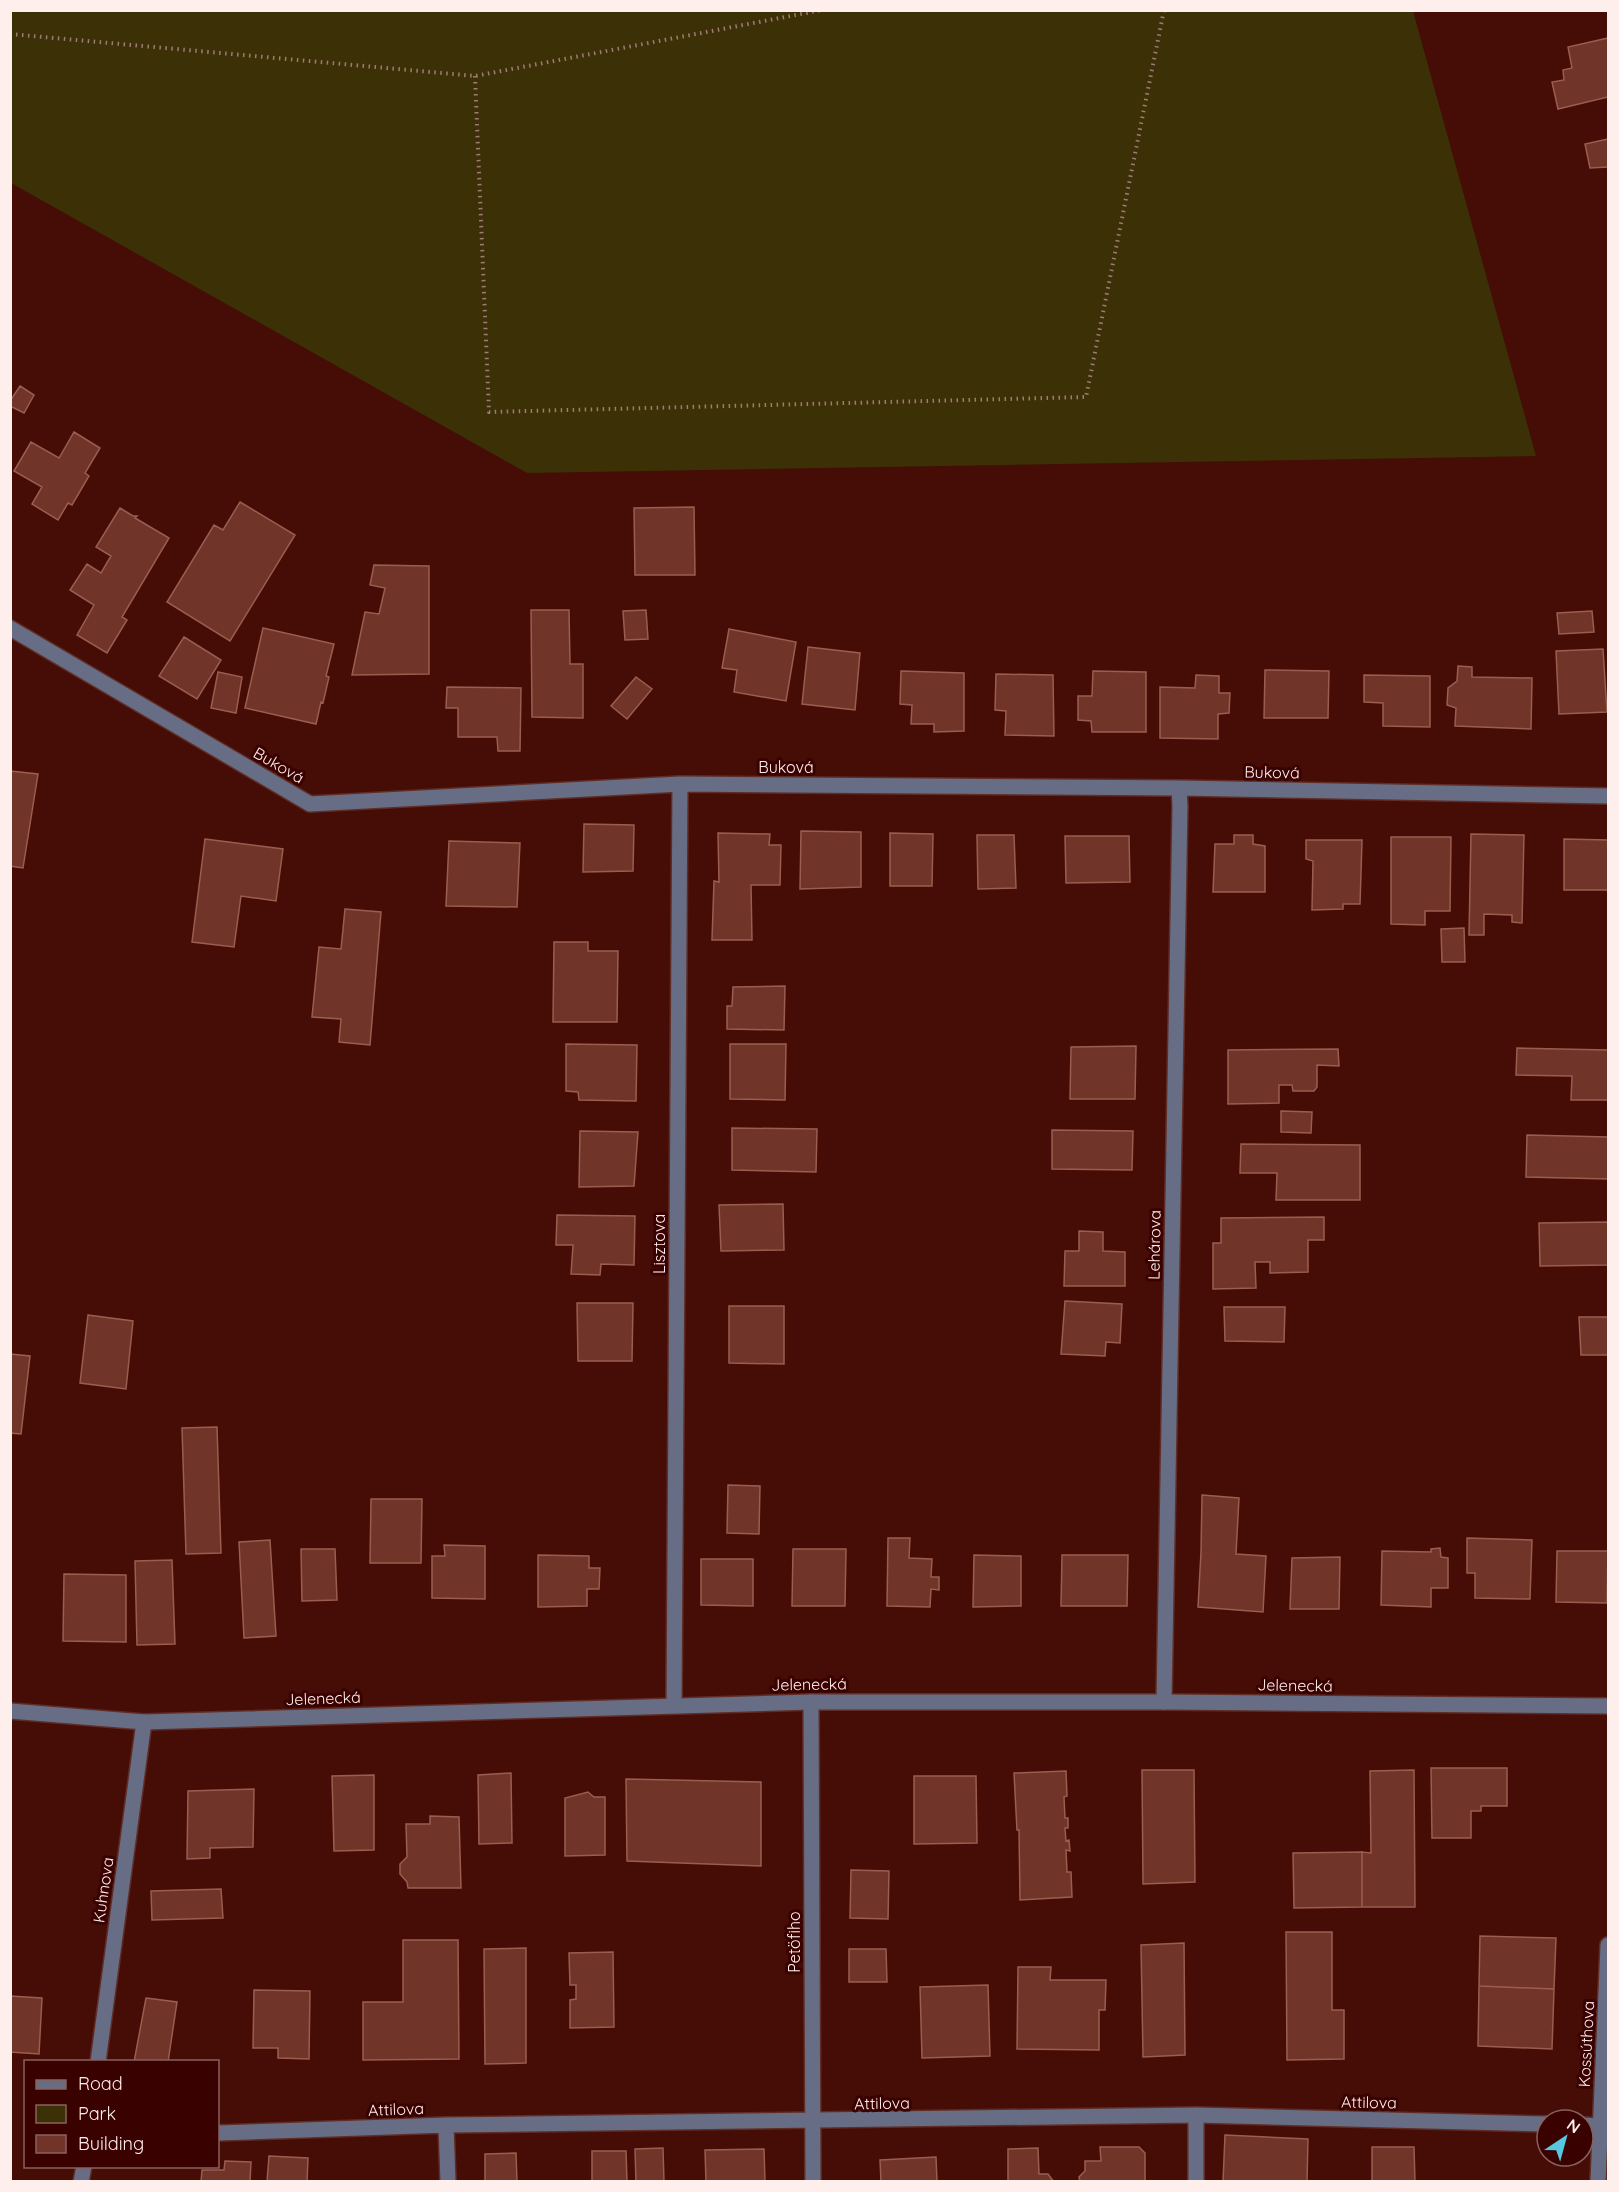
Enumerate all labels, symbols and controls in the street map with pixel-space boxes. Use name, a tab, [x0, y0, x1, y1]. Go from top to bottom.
street label: Buková	[250, 742, 308, 788]
street label: Buková	[758, 757, 814, 777]
street label: Buková	[1244, 762, 1300, 782]
street label: Lehárova	[1143, 1210, 1165, 1280]
street label: Lisztova	[649, 1214, 669, 1274]
street label: Jelenecká	[771, 1673, 847, 1695]
street label: Jelenecká	[1257, 1674, 1333, 1696]
street label: Jelenecká	[285, 1687, 361, 1709]
street label: Kuhnova	[89, 1856, 117, 1924]
street label: Petöfiho	[784, 1911, 804, 1973]
street label: Kossúthova	[1574, 2000, 1598, 2088]
legend	[24, 2060, 219, 2168]
text: Road	[78, 2072, 123, 2095]
street label: Attilova	[1341, 2092, 1397, 2112]
street label: Attilova	[854, 2093, 910, 2113]
street label: Attilova	[368, 2098, 424, 2120]
text: Park	[78, 2102, 116, 2125]
north arrow	[1535, 2108, 1595, 2168]
text: N	[1563, 2114, 1584, 2137]
text: Building	[78, 2132, 144, 2155]

